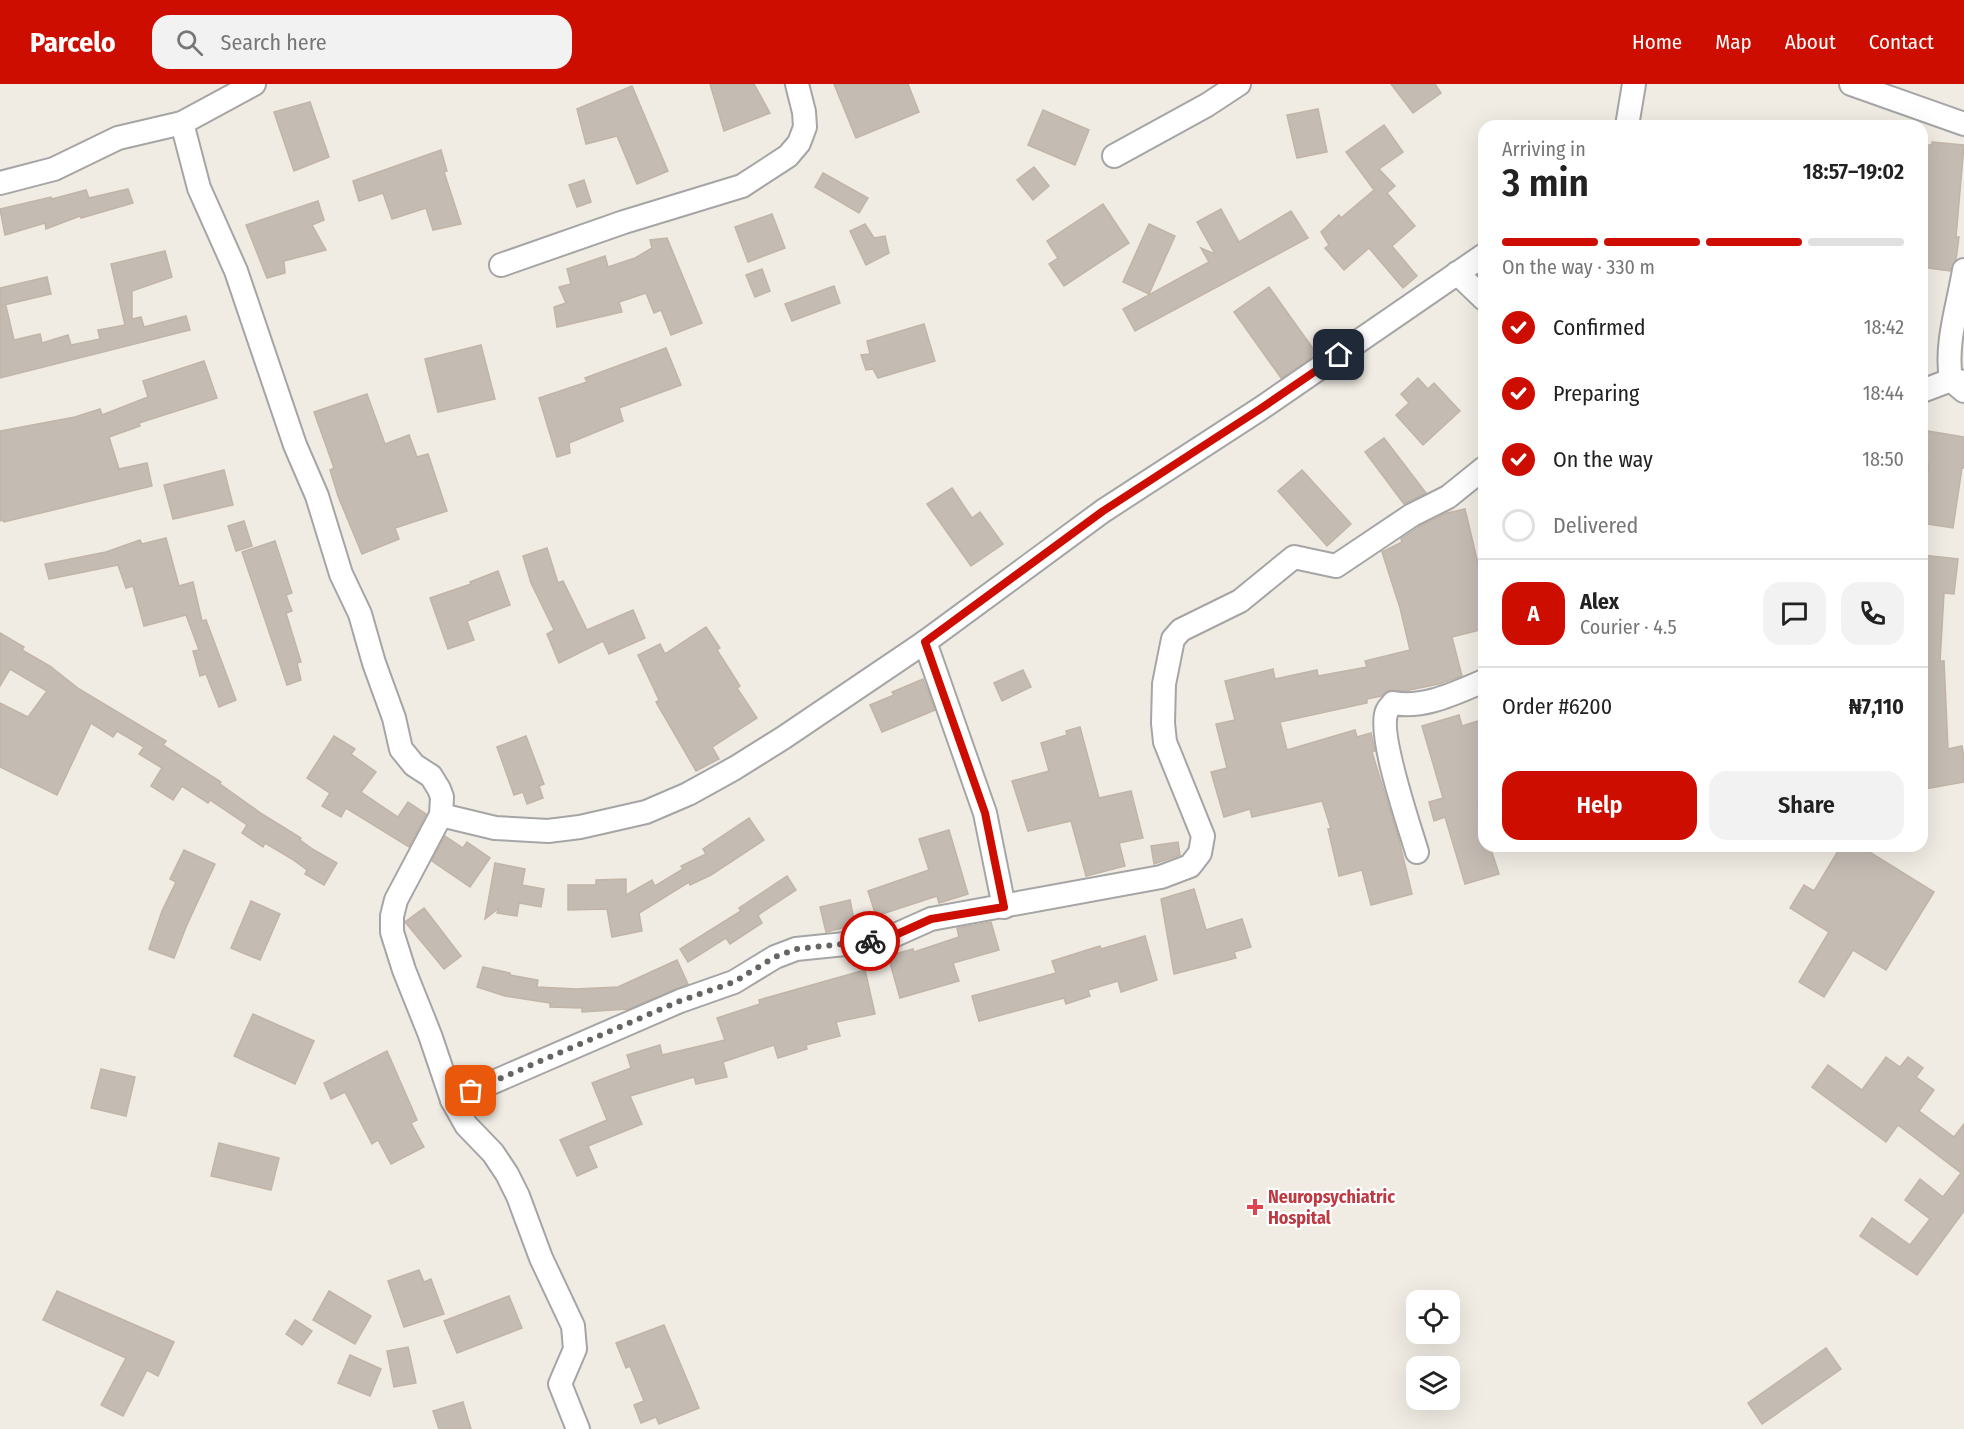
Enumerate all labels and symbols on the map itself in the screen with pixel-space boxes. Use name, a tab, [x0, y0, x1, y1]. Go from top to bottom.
pin	[1313, 329, 1364, 380]
courier	[840, 911, 900, 971]
pin	[445, 1065, 496, 1116]
place label: Neuropsychiatric Hospital	[1268, 1186, 1395, 1229]
marker: Neuropsychiatric Hospital	[1246, 1198, 1264, 1216]

